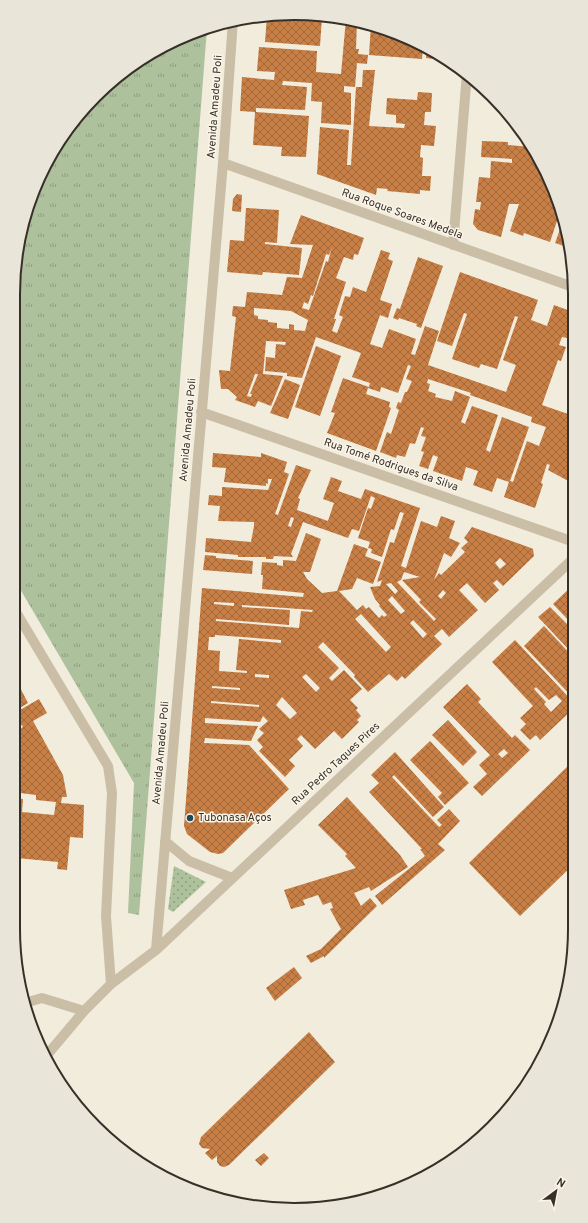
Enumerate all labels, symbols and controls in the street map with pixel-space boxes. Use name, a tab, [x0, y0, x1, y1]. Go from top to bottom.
street label: Avenida Amadeu Poli	[204, 55, 226, 159]
street label: Rua Roque Soares Medela	[340, 186, 465, 243]
street label: Avenida Amadeu Poli	[176, 378, 200, 482]
street label: Rua Tomé Rodrigues da Silva	[322, 435, 460, 495]
street label: Avenida Amadeu Poli	[149, 701, 173, 805]
street label: Rua Pedro Taques Pires	[289, 719, 383, 809]
place label: Tubonasa Aços	[198, 811, 272, 825]
marker: Tubonasa Aços	[185, 813, 195, 823]
north arrow	[536, 1171, 576, 1211]
text: N	[554, 1175, 568, 1191]

